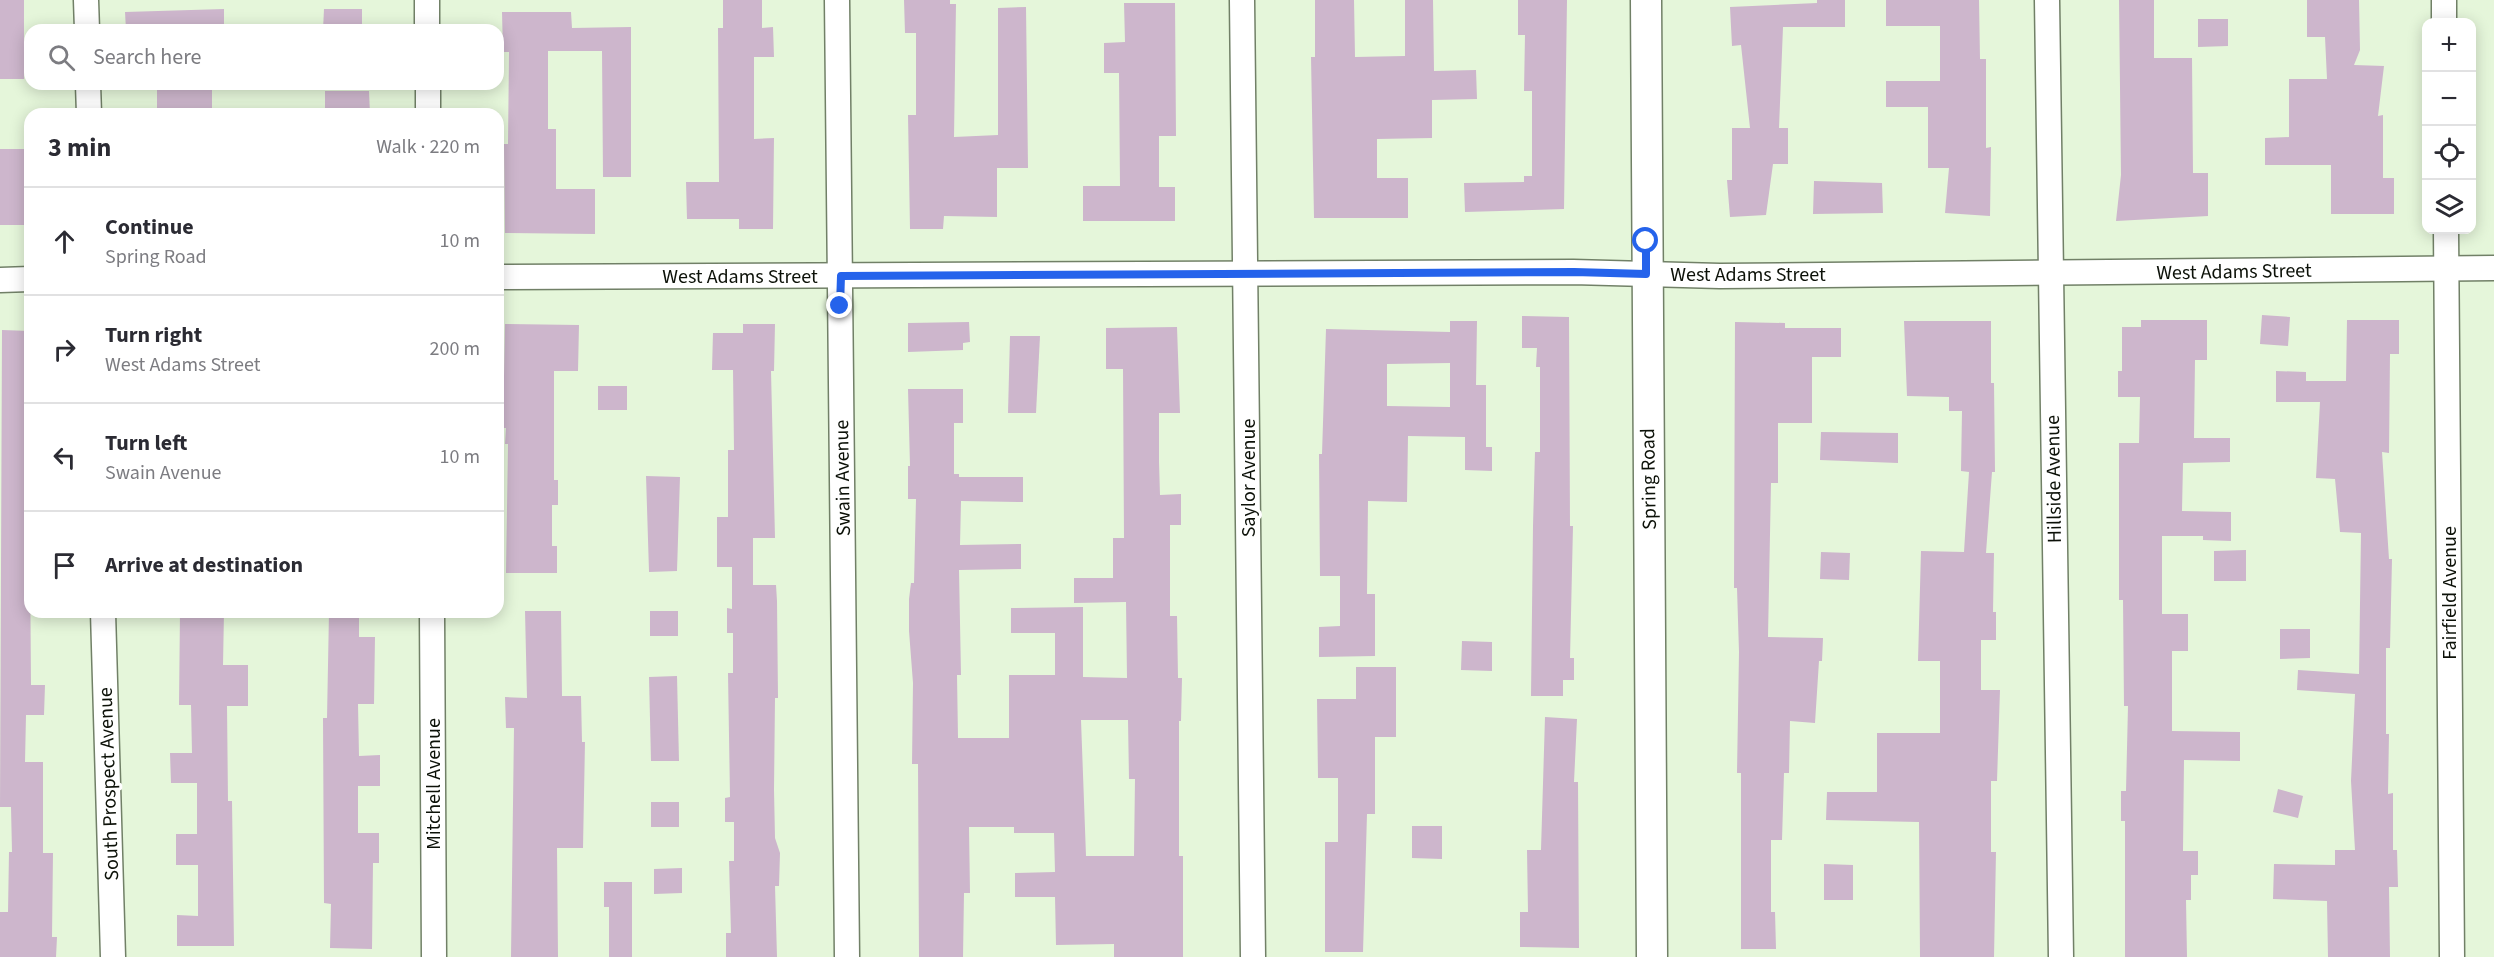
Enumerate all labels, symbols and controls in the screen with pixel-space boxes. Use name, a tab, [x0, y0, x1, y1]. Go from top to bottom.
map controls	[2422, 18, 2476, 234]
button: +	[2422, 18, 2476, 72]
search box	[24, 24, 504, 90]
icon: search	[45, 41, 78, 74]
text: Search here	[93, 41, 201, 73]
button: −	[2422, 72, 2476, 126]
button: locate	[2422, 126, 2476, 180]
text: 3 min	[48, 129, 111, 166]
text: Walk · 220 m	[376, 133, 480, 161]
button: layers	[2422, 180, 2476, 234]
text: Continue	[105, 211, 194, 243]
icon: ahead	[48, 225, 81, 258]
text: 10 m	[440, 227, 480, 255]
route start	[1632, 227, 1658, 253]
text: Spring Road	[105, 243, 207, 271]
street label: West Adams Street	[2156, 257, 2312, 287]
street label: West Adams Street	[1670, 261, 1826, 289]
street label: West Adams Street	[662, 263, 818, 291]
route end	[826, 292, 852, 318]
text: Turn right	[105, 319, 202, 351]
icon: right	[48, 333, 81, 366]
text: 200 m	[430, 335, 480, 363]
text: West Adams Street	[105, 351, 261, 379]
street label: Hillside Avenue	[2039, 415, 2069, 543]
street label: Swain Avenue	[828, 419, 858, 536]
street label: Saylor Avenue	[1235, 419, 1263, 537]
text: Turn left	[105, 427, 187, 459]
street label: Spring Road	[1634, 428, 1664, 530]
icon: left	[48, 441, 81, 474]
text: 10 m	[440, 443, 480, 471]
text: Swain Avenue	[105, 459, 221, 487]
street label: Fairfield Avenue	[2436, 526, 2464, 660]
icon: arrive	[48, 549, 81, 582]
text: Arrive at destination	[105, 549, 303, 581]
street label: South Prospect Avenue	[92, 687, 126, 881]
street label: Mitchell Avenue	[420, 718, 448, 850]

